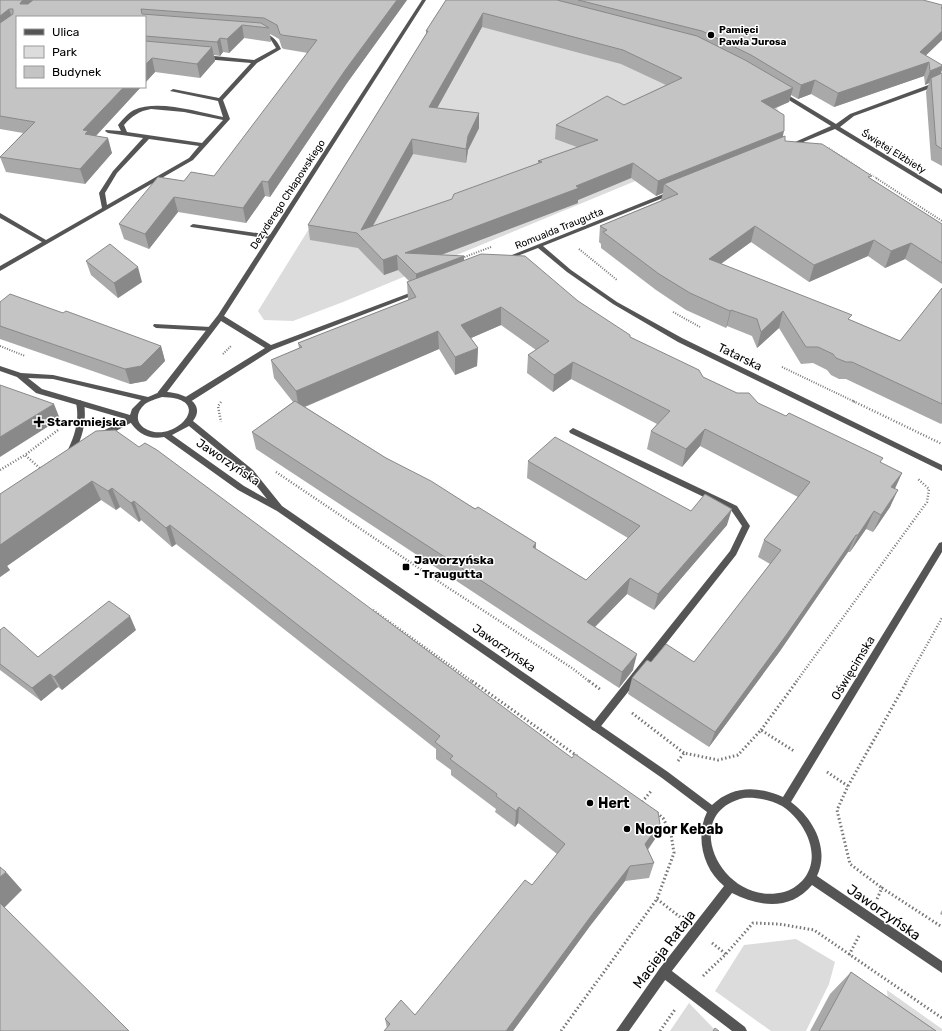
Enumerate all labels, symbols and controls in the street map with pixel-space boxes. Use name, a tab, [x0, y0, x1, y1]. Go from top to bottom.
legend	[16, 16, 146, 88]
place label: Pamięci Pawła Jurosa	[719, 24, 787, 48]
text: Ulica	[52, 25, 79, 39]
marker: Pamięci Pawła Jurosa	[706, 30, 716, 40]
text: Park	[52, 45, 78, 59]
text: Budynek	[52, 65, 102, 79]
street label: Świętej Elżbiety	[859, 127, 928, 177]
street label: Dezyderego Chłapowskiego	[248, 137, 328, 252]
street label: Romualda Traugutta	[513, 206, 605, 252]
street label: Tatarska	[716, 340, 764, 374]
place label: Staromiejska	[47, 415, 126, 429]
marker: Staromiejska	[34, 417, 44, 427]
street label: Jaworzyńska	[193, 436, 263, 488]
place label: Jaworzyńska - Traugutta	[414, 553, 494, 581]
marker: Jaworzyńska - Traugutta	[401, 562, 411, 572]
street label: Jaworzyńska	[470, 621, 538, 675]
street label: Oświęcimska	[828, 633, 878, 703]
place label: Hert	[598, 795, 630, 812]
marker: Hert	[585, 798, 595, 808]
place label: Nogor Kebab	[635, 821, 723, 838]
marker: Nogor Kebab	[622, 824, 632, 834]
street label: Jaworzyńska	[844, 881, 924, 944]
street label: Macieja Rataja	[629, 907, 699, 992]

